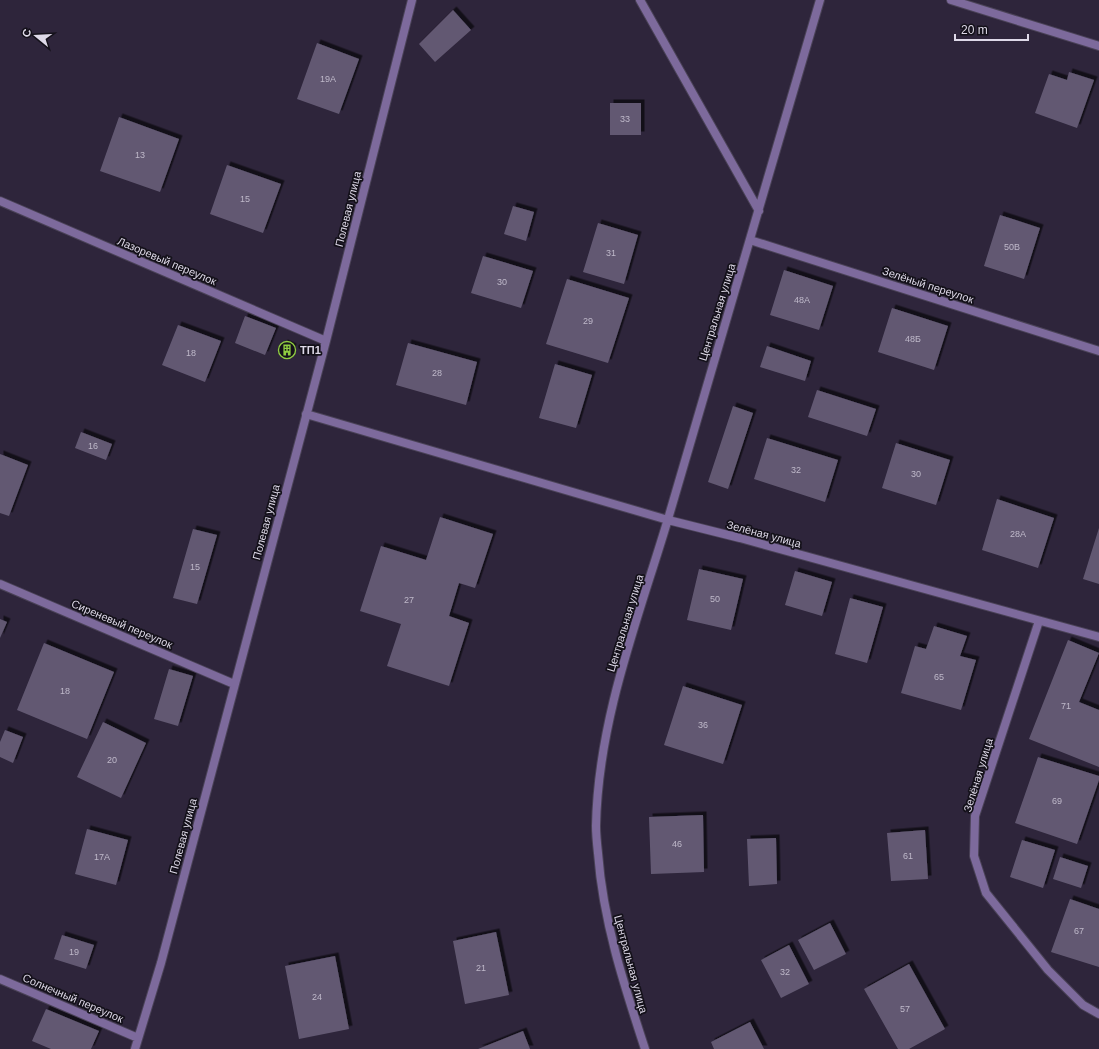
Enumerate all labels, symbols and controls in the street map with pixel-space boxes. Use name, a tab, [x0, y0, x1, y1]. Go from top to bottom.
north arrow	[16, 16, 56, 56]
scale bar	[955, 16, 1028, 42]
text: 20 m	[961, 23, 988, 37]
text: С	[20, 27, 33, 39]
house number: 19А	[320, 74, 336, 84]
house number: 33	[620, 114, 630, 124]
house number: 13	[135, 150, 145, 160]
street label: Полевая улица	[333, 169, 363, 248]
house number: 15	[240, 194, 250, 204]
street label: Лазоревый переулок	[116, 235, 218, 287]
house number: 50В	[1004, 242, 1020, 252]
house number: 31	[606, 248, 616, 258]
street label: Центральная улица	[696, 261, 738, 362]
street label: Зелёный переулок	[881, 265, 975, 305]
house number: 30	[497, 277, 507, 287]
house number: 48А	[794, 295, 810, 305]
house number: 29	[583, 316, 593, 326]
house number: 48Б	[905, 334, 921, 344]
building icon: ТП1	[277, 340, 297, 360]
place label: ТП1	[300, 344, 321, 356]
house number: 18	[186, 348, 196, 358]
house number: 28	[432, 368, 442, 378]
house number: 16	[88, 441, 98, 451]
house number: 32	[791, 465, 801, 475]
house number: 30	[911, 469, 921, 479]
street label: Полевая улица	[250, 482, 282, 561]
street label: Зелёная улица	[726, 518, 803, 550]
house number: 28А	[1010, 529, 1026, 539]
house number: 15	[190, 562, 200, 572]
street label: Центральная улица	[604, 572, 646, 673]
house number: 50	[710, 594, 720, 604]
house number: 27	[404, 595, 414, 605]
street label: Сиреневый переулок	[70, 597, 174, 651]
house number: 65	[934, 672, 944, 682]
house number: 18	[60, 686, 70, 696]
house number: 71	[1061, 701, 1071, 711]
house number: 36	[698, 720, 708, 730]
street label: Зелёная улица	[961, 736, 995, 813]
house number: 20	[107, 755, 117, 765]
street label: Полевая улица	[167, 796, 199, 875]
house number: 69	[1052, 796, 1062, 806]
house number: 46	[672, 839, 682, 849]
house number: 61	[903, 851, 913, 861]
house number: 17А	[94, 852, 110, 862]
street label: Центральная улица	[612, 914, 650, 1015]
house number: 67	[1074, 926, 1084, 936]
house number: 19	[69, 947, 79, 957]
house number: 21	[476, 963, 486, 973]
house number: 32	[780, 967, 790, 977]
street label: Солнечный переулок	[21, 971, 125, 1025]
house number: 24	[312, 992, 322, 1002]
house number: 57	[900, 1004, 910, 1014]

